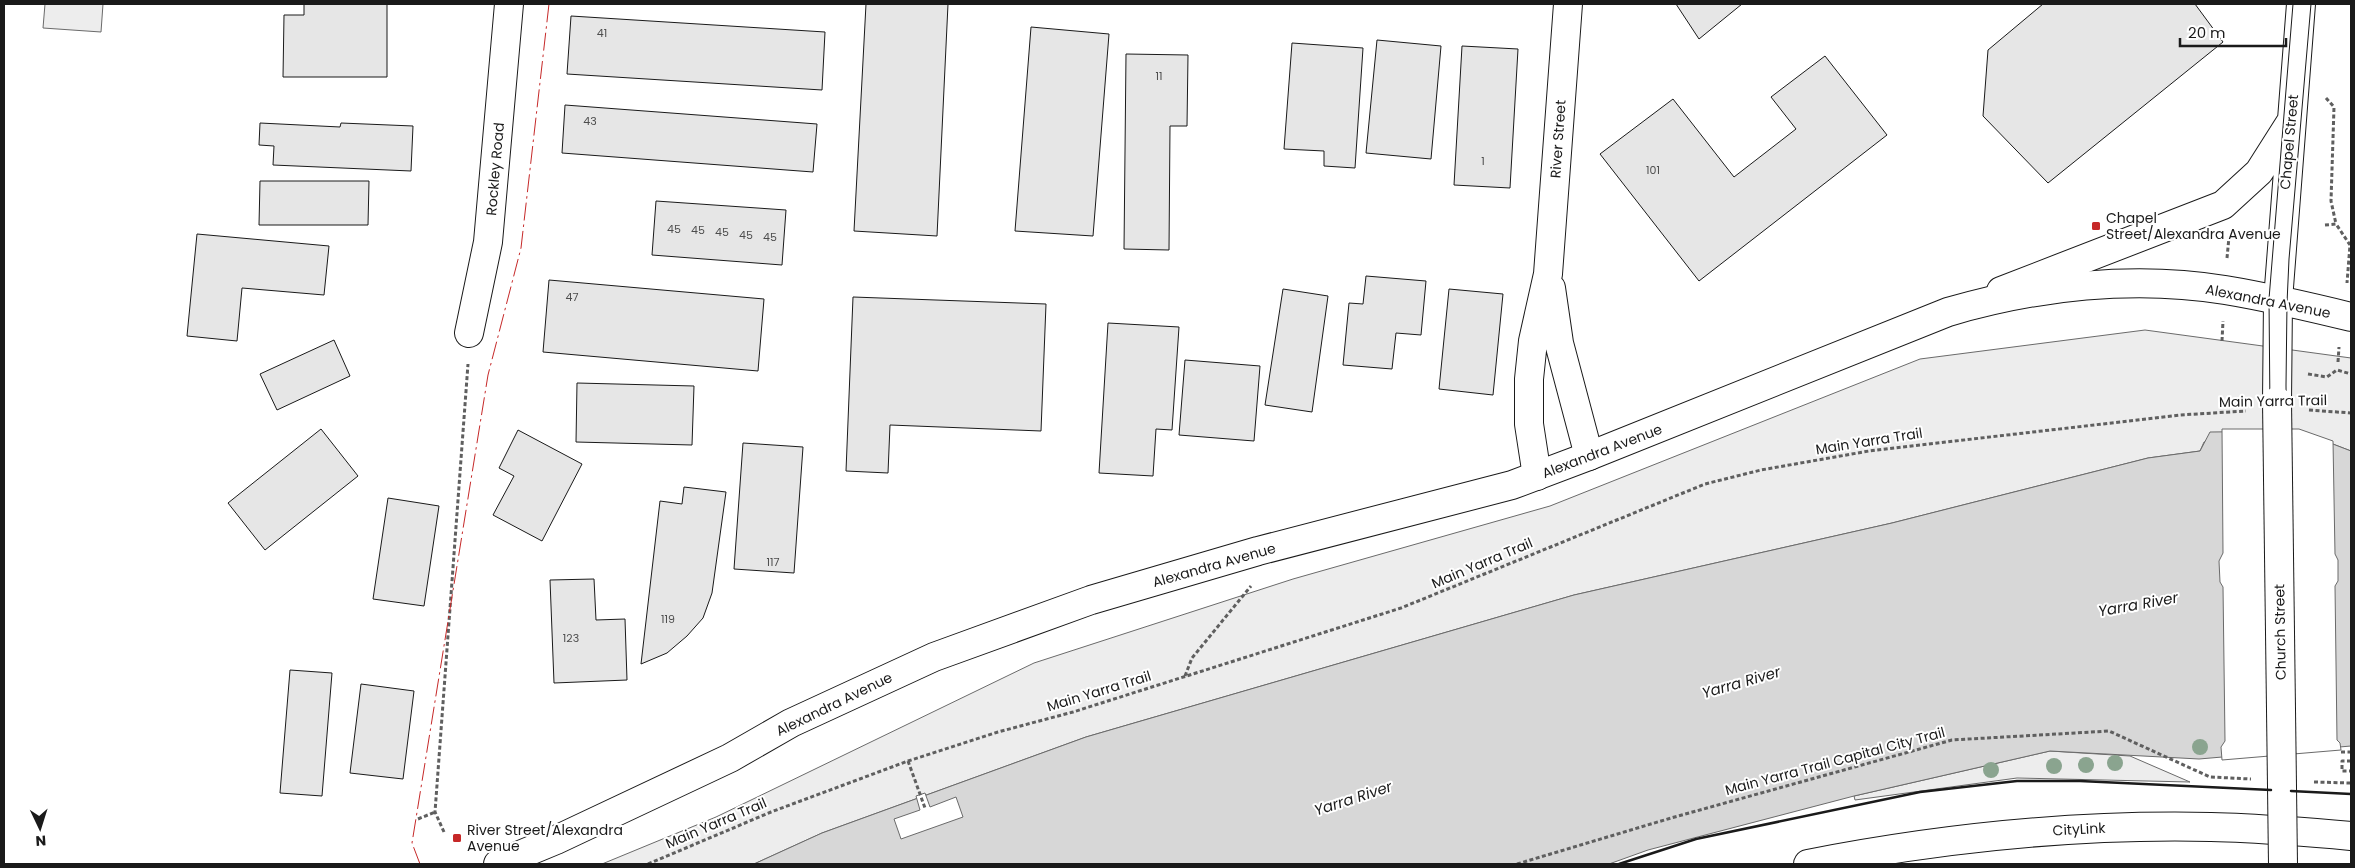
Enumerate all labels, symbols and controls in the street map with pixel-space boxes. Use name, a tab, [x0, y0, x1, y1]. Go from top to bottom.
scale bar	[2180, 15, 2286, 47]
text: 20 m	[2188, 22, 2226, 43]
house number: 41	[597, 25, 607, 41]
house number: 11	[1155, 68, 1163, 84]
street label: Chapel Street	[2275, 94, 2303, 190]
street label: River Street	[1545, 99, 1571, 179]
house number: 43	[583, 113, 597, 129]
street label: Rockley Road	[481, 122, 509, 216]
house number: 1	[1481, 153, 1485, 169]
house number: 101	[1646, 162, 1660, 178]
place label: Chapel Street/Alexandra Avenue	[2106, 208, 2281, 244]
marker: Chapel Street/Alexandra Avenue	[2090, 220, 2102, 232]
house number: 45	[667, 221, 681, 237]
house number: 45	[691, 222, 705, 238]
house number: 45	[715, 224, 729, 240]
house number: 45	[739, 227, 753, 243]
house number: 45	[763, 229, 777, 245]
street label: Alexandra Avenue	[2204, 279, 2333, 323]
house number: 47	[566, 289, 578, 305]
street label: Main Yarra Trail	[2219, 390, 2327, 412]
street label: Alexandra Avenue	[1539, 419, 1665, 483]
street label: Main Yarra Trail	[1814, 423, 1924, 459]
street label: Main Yarra Trail	[1428, 533, 1536, 593]
street label: Alexandra Avenue	[1150, 538, 1278, 592]
house number: 117	[766, 554, 780, 570]
street label: Church Street	[2269, 584, 2291, 680]
water label: Yarra River	[2096, 587, 2180, 621]
house number: 119	[661, 611, 675, 627]
house number: 123	[563, 630, 579, 646]
water label: Yarra River	[1699, 661, 1783, 703]
street label: Main Yarra Trail	[1044, 666, 1154, 716]
street label: Alexandra Avenue	[772, 667, 896, 741]
street label: Main Yarra Trail Capital City Trail	[1723, 722, 1947, 800]
water label: Yarra River	[1311, 775, 1395, 820]
street label: Main Yarra Trail	[662, 793, 770, 853]
north arrow	[15, 803, 65, 853]
street label: CityLink	[2052, 818, 2107, 840]
place label: River Street/Alexandra Avenue	[467, 820, 623, 856]
text: N	[35, 831, 47, 851]
marker: River Street/Alexandra Avenue	[451, 832, 463, 844]

